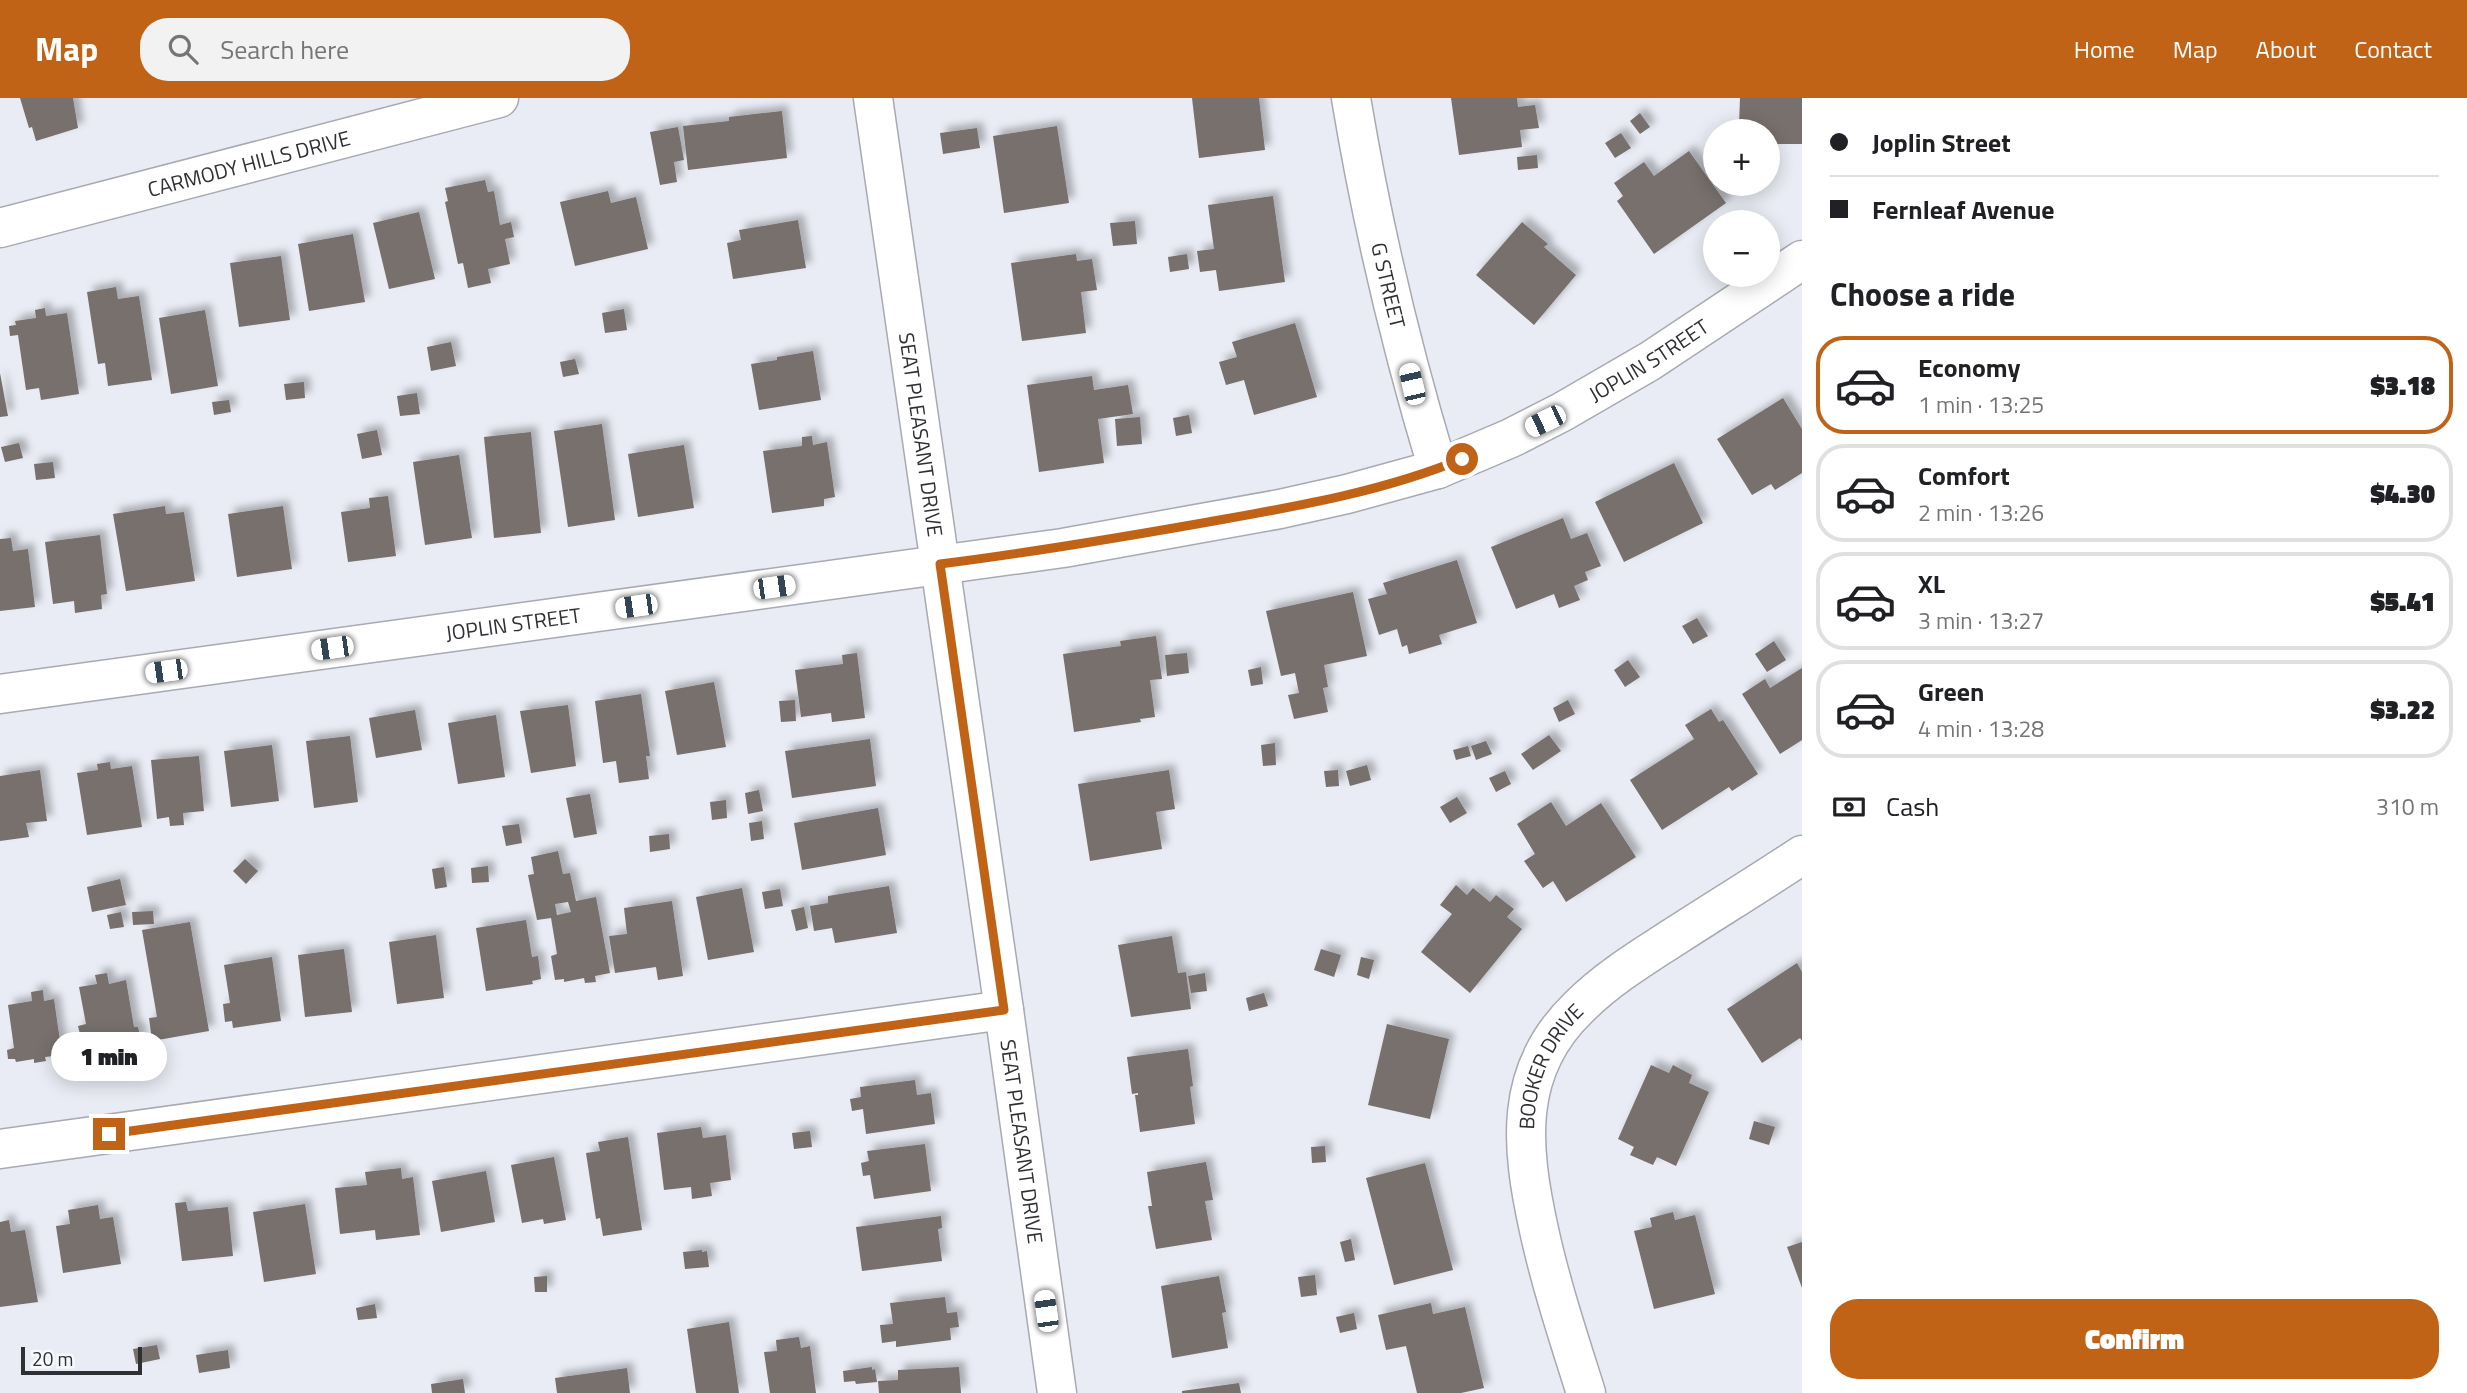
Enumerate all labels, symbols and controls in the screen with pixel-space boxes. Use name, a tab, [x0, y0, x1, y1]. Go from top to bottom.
search box	[140, 18, 630, 81]
text: Map	[35, 24, 98, 74]
icon: search	[164, 30, 202, 68]
text: Search here	[220, 30, 349, 69]
text: Home	[2074, 31, 2135, 67]
text: Map	[2173, 31, 2218, 67]
text: About	[2256, 31, 2316, 67]
text: Contact	[2354, 31, 2432, 67]
map controls	[1703, 119, 1780, 287]
button: +	[1703, 119, 1780, 196]
street label: CARMODY HILLS DRIVE	[144, 121, 354, 205]
text: Joplin Street	[1872, 123, 2011, 162]
text: Fernleaf Avenue	[1872, 190, 2055, 229]
button: −	[1703, 210, 1780, 287]
street label: G STREET	[1363, 239, 1414, 331]
text: Choose a ride	[1830, 270, 2015, 318]
street label: JOPLIN STREET	[1582, 310, 1715, 409]
street label: SEAT PLEASANT DRIVE	[891, 330, 952, 539]
text: Economy	[1918, 348, 2020, 387]
icon: car	[1834, 354, 1897, 417]
car	[1398, 361, 1427, 407]
text: $3.18	[2370, 366, 2435, 405]
text: 1 min · 13:25	[1918, 387, 2044, 422]
car	[1522, 402, 1569, 440]
route start	[1446, 443, 1478, 475]
text: Comfort	[1918, 456, 2010, 495]
icon: car	[1834, 462, 1897, 525]
text: $4.30	[2370, 474, 2435, 513]
text: 2 min · 13:26	[1918, 495, 2044, 530]
text: XL	[1918, 564, 1945, 603]
icon: car	[1834, 570, 1897, 633]
car	[752, 574, 797, 600]
text: $5.41	[2370, 582, 2435, 621]
car	[614, 593, 659, 619]
street label: JOPLIN STREET	[444, 598, 583, 649]
text: 3 min · 13:27	[1918, 603, 2044, 638]
car	[310, 635, 355, 661]
car	[144, 658, 189, 684]
text: Green	[1918, 672, 1984, 711]
icon: car	[1834, 678, 1897, 741]
text: $3.22	[2370, 690, 2435, 729]
text: 4 min · 13:28	[1918, 711, 2044, 746]
text: Cash	[1886, 787, 1939, 826]
icon: cash	[1830, 788, 1868, 826]
text: 310 m	[2376, 789, 2439, 824]
street label: BOOKER DRIVE	[1510, 996, 1590, 1130]
callout: 1 min	[51, 1032, 167, 1082]
street label: SEAT PLEASANT DRIVE	[992, 1037, 1052, 1246]
text: 1 min	[80, 1039, 138, 1074]
route end	[93, 1118, 125, 1150]
car	[1033, 1289, 1060, 1333]
button: Confirm	[1830, 1299, 2439, 1379]
scale bar	[21, 1344, 142, 1376]
text: 20 m	[32, 1344, 73, 1373]

